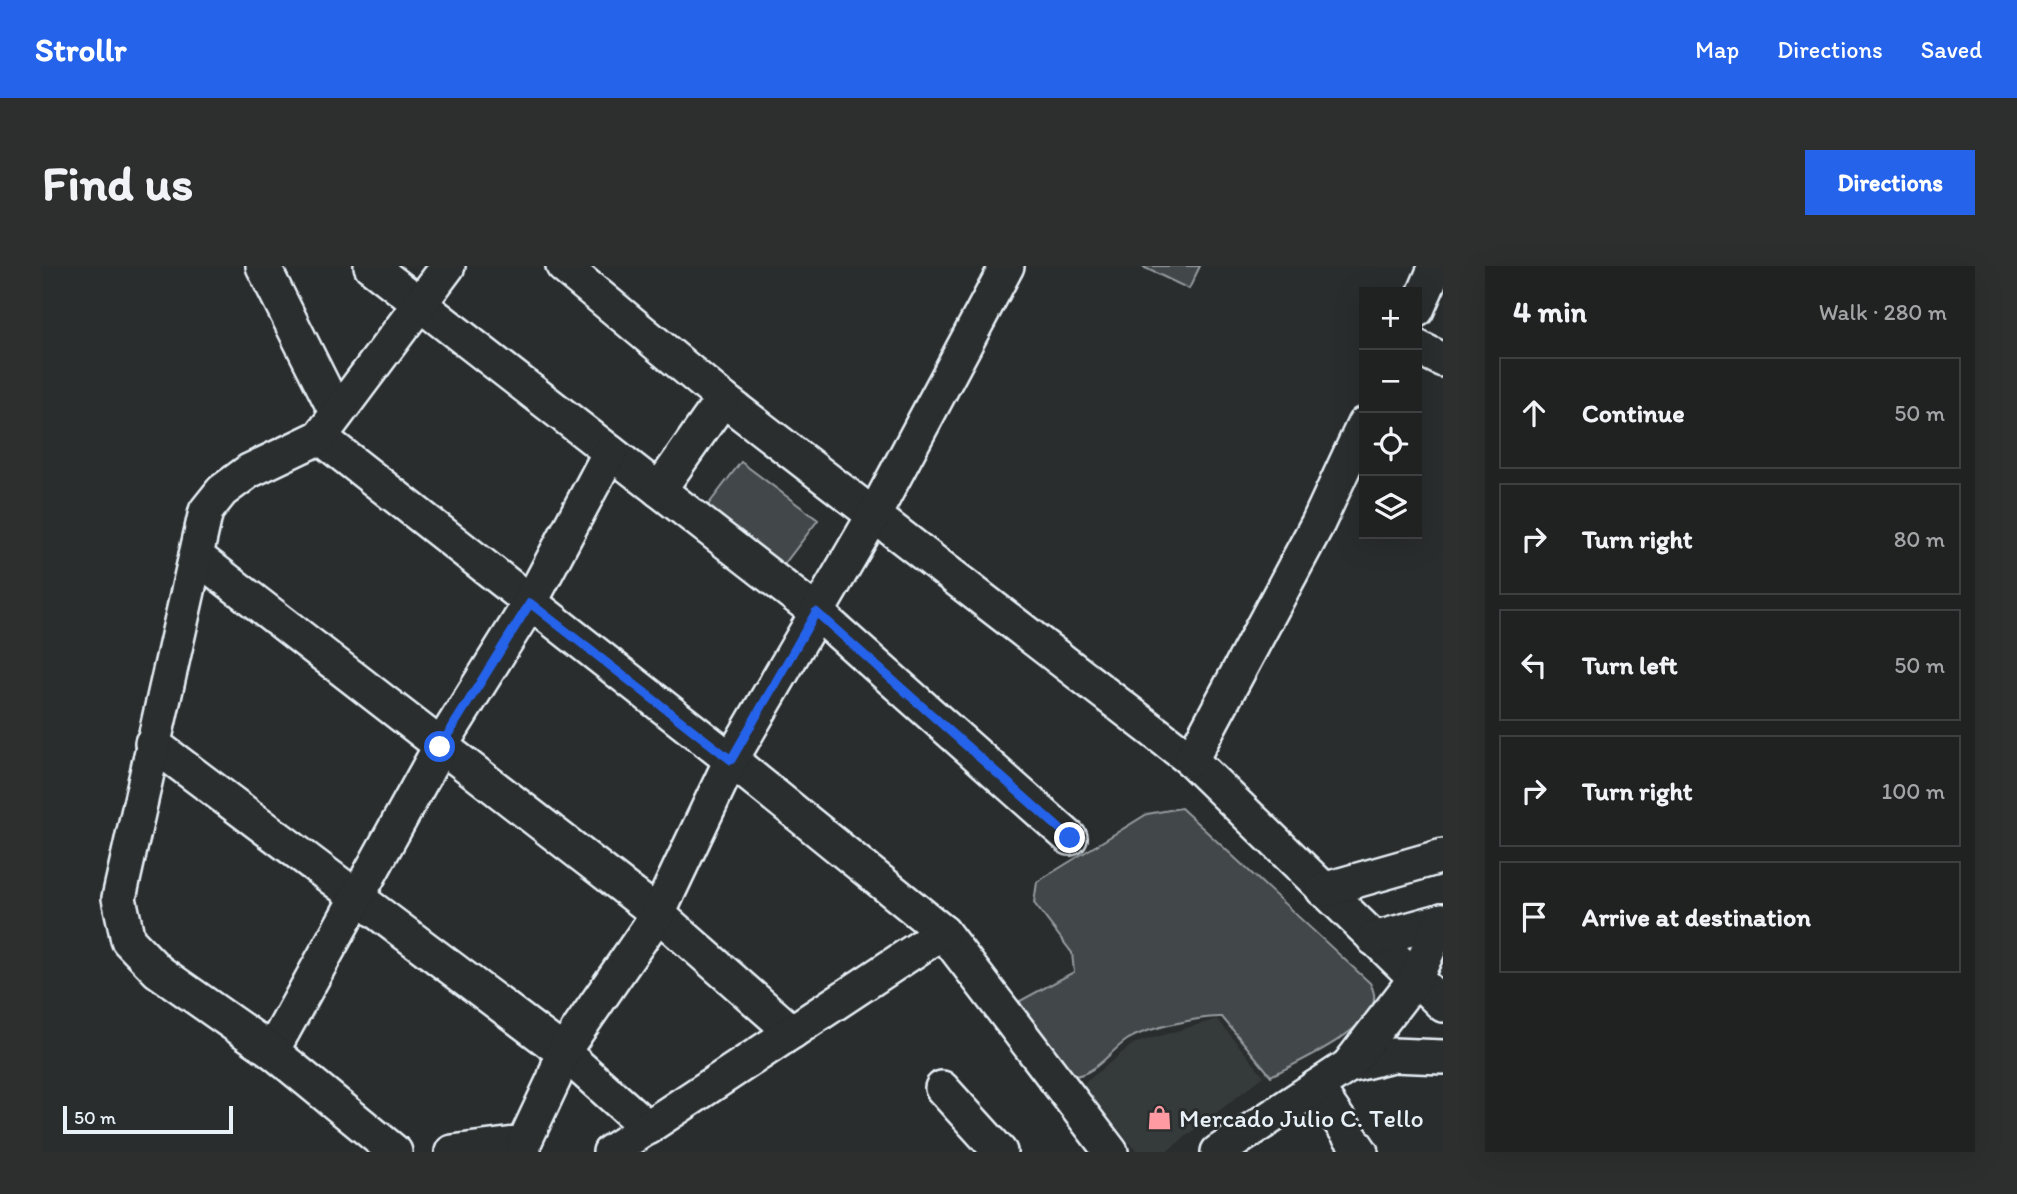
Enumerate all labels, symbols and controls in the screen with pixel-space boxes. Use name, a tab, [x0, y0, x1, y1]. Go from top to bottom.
text: Strollr	[35, 30, 126, 69]
text: Map	[1695, 35, 1739, 64]
text: Directions	[1777, 35, 1883, 64]
text: Saved	[1921, 35, 1982, 64]
button: Directions	[1805, 150, 1975, 215]
text: Find us	[42, 153, 193, 212]
map controls	[1359, 287, 1422, 539]
button: +	[1359, 287, 1422, 350]
text: 4 min	[1513, 293, 1587, 330]
text: Walk · 280 m	[1819, 298, 1947, 326]
button: −	[1359, 350, 1422, 413]
icon: ahead	[1515, 394, 1553, 432]
text: Continue	[1582, 397, 1685, 429]
text: 50 m	[1894, 399, 1945, 427]
button: locate	[1359, 413, 1422, 476]
button: layers	[1359, 476, 1422, 539]
icon: right	[1515, 520, 1553, 558]
text: Turn right	[1582, 523, 1693, 555]
text: 80 m	[1894, 525, 1945, 553]
icon: left	[1515, 646, 1553, 684]
text: Turn left	[1582, 649, 1678, 681]
text: 50 m	[1894, 651, 1945, 679]
route start	[424, 731, 455, 762]
icon: right	[1515, 772, 1553, 810]
text: Turn right	[1582, 775, 1693, 807]
text: 100 m	[1881, 777, 1945, 805]
route end	[1054, 822, 1085, 853]
icon: arrive	[1515, 898, 1553, 936]
text: Arrive at destination	[1582, 901, 1811, 933]
place label: Mercado Julio C. Tello	[1179, 1102, 1424, 1134]
scale bar	[63, 1103, 233, 1135]
shop icon: Mercado Julio C. Tello	[1145, 1104, 1173, 1132]
text: 50 m	[74, 1106, 116, 1129]

